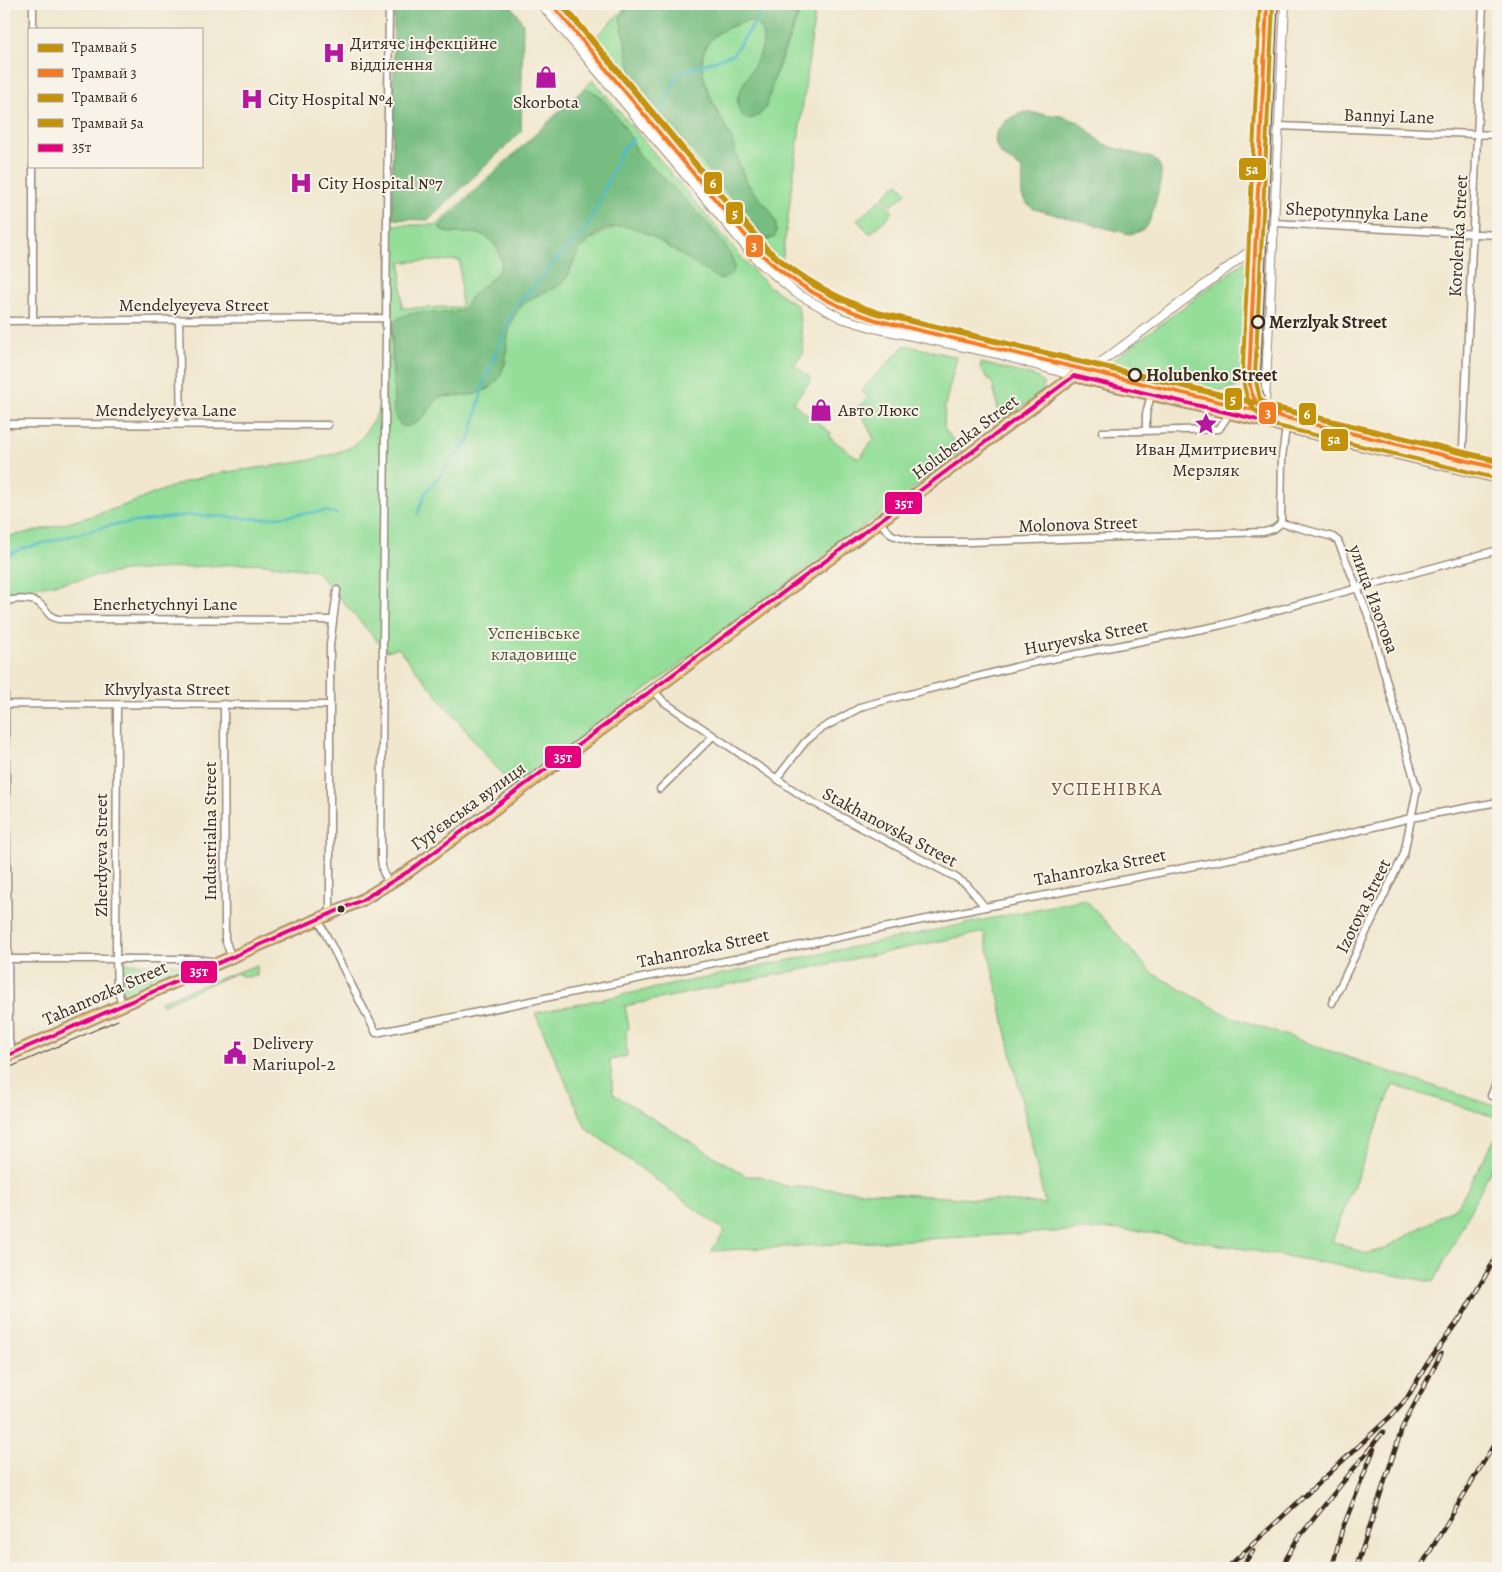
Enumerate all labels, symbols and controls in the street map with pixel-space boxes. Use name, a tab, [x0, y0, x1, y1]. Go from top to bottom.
legend	[28, 28, 202, 168]
place label: Дитяче інфекційне відділення	[350, 31, 498, 76]
text: Трамвай 5	[72, 37, 137, 57]
hospital icon: Дитяче інфекційне відділення	[321, 40, 347, 66]
text: Трамвай 3	[72, 63, 137, 83]
shop icon: Skorbota	[533, 64, 559, 90]
hospital icon: City Hospital №4	[239, 86, 265, 112]
text: Трамвай 6	[72, 87, 137, 107]
place label: City Hospital №4	[268, 87, 393, 111]
place label: Skorbota	[513, 90, 580, 114]
street label: Bannyi Lane	[1343, 102, 1435, 130]
text: Трамвай 5а	[72, 113, 144, 133]
text: 35т	[72, 137, 92, 157]
line badge: 5а	[1238, 157, 1267, 181]
text: 5а	[1246, 160, 1259, 179]
hospital icon: City Hospital №7	[288, 170, 314, 196]
place label: City Hospital №7	[318, 171, 443, 195]
line badge: 6	[703, 171, 723, 195]
text: 6	[710, 174, 717, 193]
street label: Korolenka Street	[1443, 174, 1473, 298]
street label: Shepotynnyka Lane	[1285, 196, 1429, 228]
line badge: 5	[725, 201, 744, 225]
text: 5	[732, 204, 738, 223]
line badge: 3	[745, 234, 764, 258]
text: 3	[751, 237, 757, 256]
street label: Mendelyeyeva Street	[119, 293, 269, 317]
place label: Merzlyak Street	[1269, 310, 1387, 334]
marker: Merzlyak Street	[1251, 315, 1265, 329]
place label: Holubenko Street	[1146, 363, 1278, 387]
marker: Holubenko Street	[1128, 368, 1142, 382]
line badge: 5	[1224, 387, 1243, 411]
street label: Holubenka Street	[907, 389, 1023, 485]
text: 5	[1230, 390, 1236, 409]
shop icon: Авто Люкс	[808, 397, 834, 423]
street label: Mendelyeyeva Lane	[95, 398, 237, 422]
place label: Авто Люкс	[837, 398, 919, 422]
line badge: 3	[1258, 401, 1277, 425]
line badge: 6	[1298, 402, 1317, 426]
text: 3	[1265, 404, 1271, 423]
text: 6	[1304, 405, 1311, 424]
place icon: Иван Дмитриевич Мерзляк	[1193, 411, 1219, 437]
line badge: 5а	[1320, 428, 1349, 452]
text: 5а	[1328, 430, 1341, 449]
place label: Иван Дмитриевич Мерзляк	[1135, 437, 1277, 482]
line badge: 35т	[884, 491, 923, 515]
text: 35т	[895, 494, 914, 513]
street label: Molonova Street	[1018, 510, 1138, 538]
street label: улица Изотова	[1343, 540, 1405, 657]
street label: Enerhetychnyi Lane	[92, 592, 238, 616]
street label: Huryevska Street	[1022, 613, 1150, 661]
park label: Успенівське кладовище	[488, 621, 580, 666]
street label: Khvylyasta Street	[104, 677, 230, 701]
line badge: 35т	[544, 745, 582, 769]
text: 35т	[554, 748, 573, 767]
street label: Гур’євська вулиця	[406, 756, 530, 856]
street label: Industrialna Street	[198, 761, 222, 901]
district label: УСПЕНІВКА	[1051, 776, 1163, 802]
street label: Stakhanovska Street	[818, 781, 962, 873]
street label: Zherdyeva Street	[89, 793, 113, 917]
street label: Tahanrozka Street	[1032, 842, 1168, 892]
street label: Izotova Street	[1330, 855, 1396, 957]
unlabelled marker	[336, 904, 346, 914]
street label: Tahanrozka Street	[635, 922, 771, 974]
street label: Tahanrozka Street	[39, 955, 171, 1031]
line badge: 35т	[180, 960, 218, 984]
text: 35т	[190, 962, 209, 981]
place label: Delivery Mariupol-2	[252, 1031, 336, 1076]
public building icon: Delivery Mariupol-2	[222, 1040, 248, 1066]

